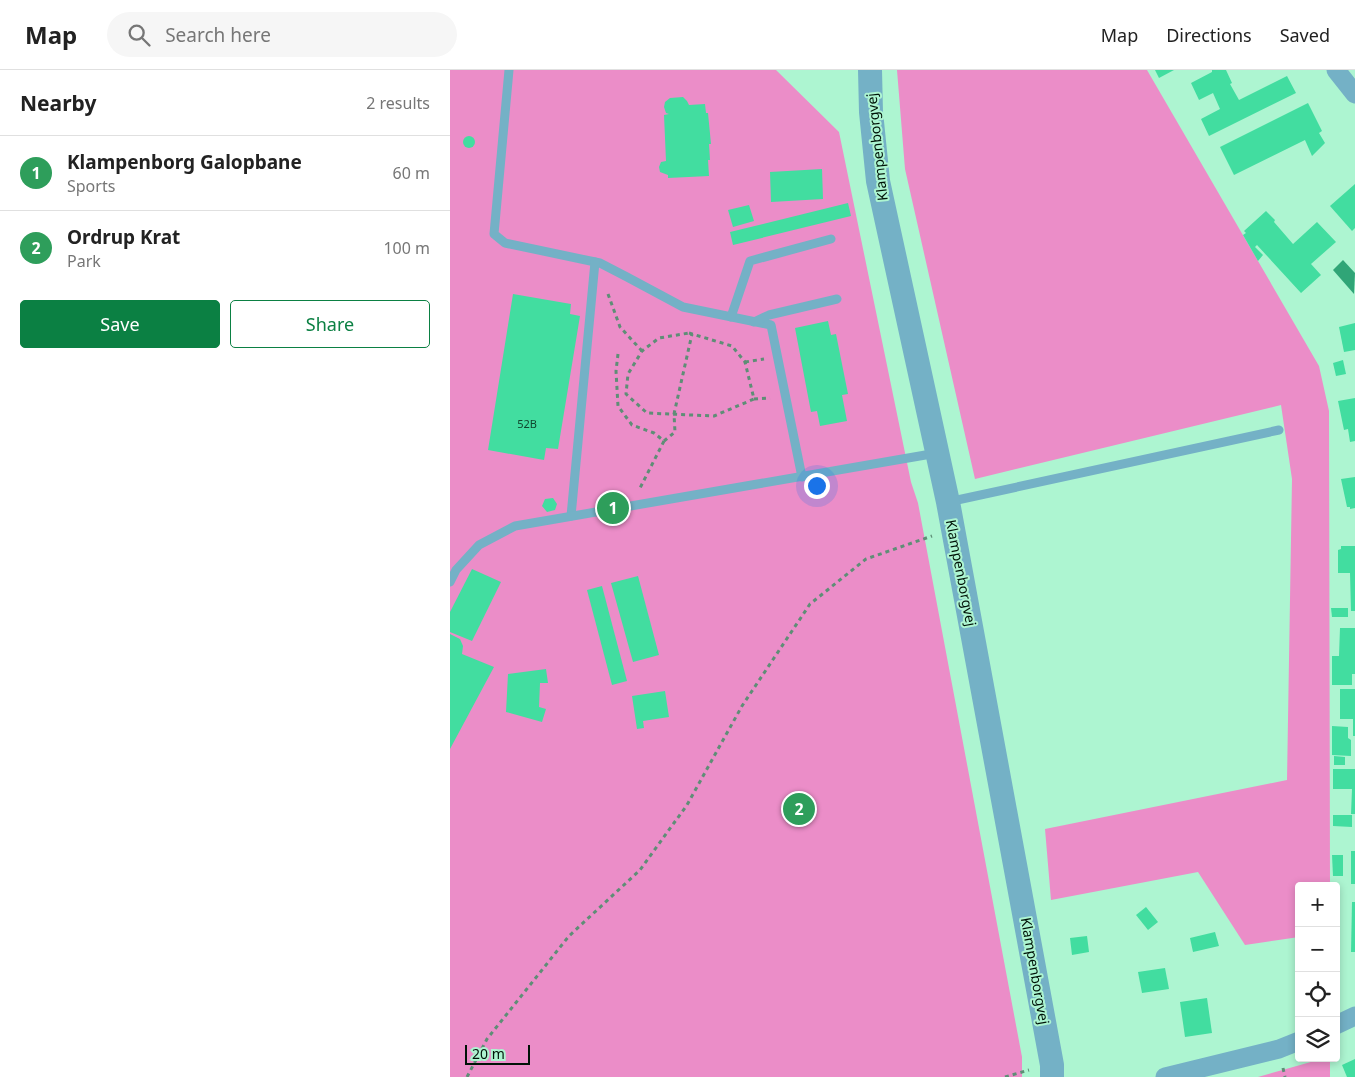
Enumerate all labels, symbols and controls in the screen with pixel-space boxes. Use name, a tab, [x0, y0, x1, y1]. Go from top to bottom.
search box	[107, 12, 457, 57]
text: Map	[25, 18, 77, 51]
icon: search	[125, 21, 153, 49]
text: Search here	[165, 22, 271, 48]
text: Map	[1101, 23, 1138, 47]
text: Directions	[1166, 23, 1252, 47]
text: Saved	[1280, 23, 1330, 47]
text: Nearby	[20, 89, 96, 117]
text: 2 results	[366, 92, 430, 114]
street label: Klampenborgvej	[861, 92, 892, 202]
text: Klampenborg Galopbane	[67, 149, 302, 175]
text: 1	[31, 162, 41, 184]
text: 60 m	[393, 162, 430, 184]
text: Sports	[67, 175, 115, 197]
text: Ordrup Krat	[67, 224, 180, 250]
text: 2	[31, 237, 41, 259]
text: 100 m	[383, 237, 430, 259]
text: Park	[67, 250, 101, 272]
button: Save	[20, 300, 220, 348]
button: Share	[230, 300, 430, 348]
house number: 52B	[517, 416, 537, 431]
your location	[804, 473, 830, 499]
pin: 1	[597, 489, 629, 527]
street label: Klampenborgvej	[942, 518, 981, 628]
pin: 2	[783, 790, 815, 828]
map controls	[1295, 882, 1340, 1062]
button: +	[1295, 882, 1340, 927]
street label: Klampenborgvej	[1017, 916, 1054, 1026]
button: −	[1295, 927, 1340, 972]
button: locate	[1295, 972, 1340, 1017]
button: layers	[1295, 1017, 1340, 1062]
scale bar	[465, 1042, 530, 1065]
text: 20 m	[472, 1044, 505, 1063]

